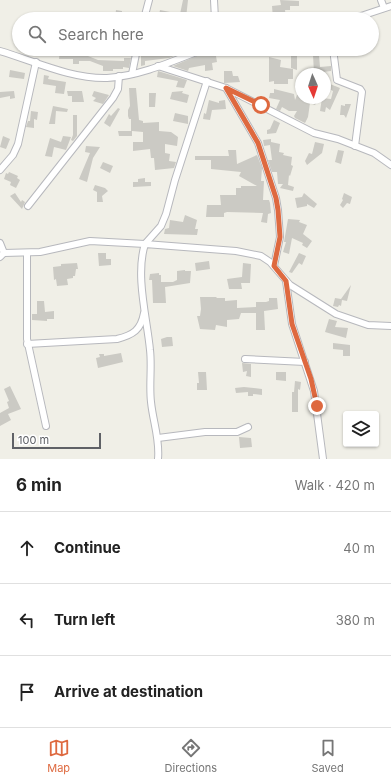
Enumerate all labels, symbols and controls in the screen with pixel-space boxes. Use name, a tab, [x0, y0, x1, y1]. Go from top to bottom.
search box	[12, 12, 379, 56]
icon: search	[26, 23, 48, 45]
text: Search here	[58, 25, 144, 44]
north arrow	[295, 68, 331, 104]
route start	[252, 96, 270, 114]
route end	[308, 397, 326, 415]
map controls	[343, 411, 379, 447]
button: layers	[343, 411, 379, 447]
scale bar	[12, 431, 101, 450]
text: 100 m	[18, 433, 49, 447]
text: 6 min	[16, 475, 62, 495]
text: Walk · 420 m	[295, 477, 375, 493]
icon: ahead	[16, 537, 38, 559]
text: Continue	[54, 538, 121, 557]
text: 40 m	[343, 540, 375, 556]
icon: left	[16, 609, 38, 631]
text: Turn left	[54, 610, 115, 629]
text: 380 m	[336, 612, 375, 628]
icon: arrive	[16, 681, 38, 703]
text: Arrive at destination	[54, 682, 203, 701]
tab: Map	[47, 737, 70, 775]
tab: Directions	[165, 737, 217, 775]
tab: Saved	[312, 737, 344, 775]

